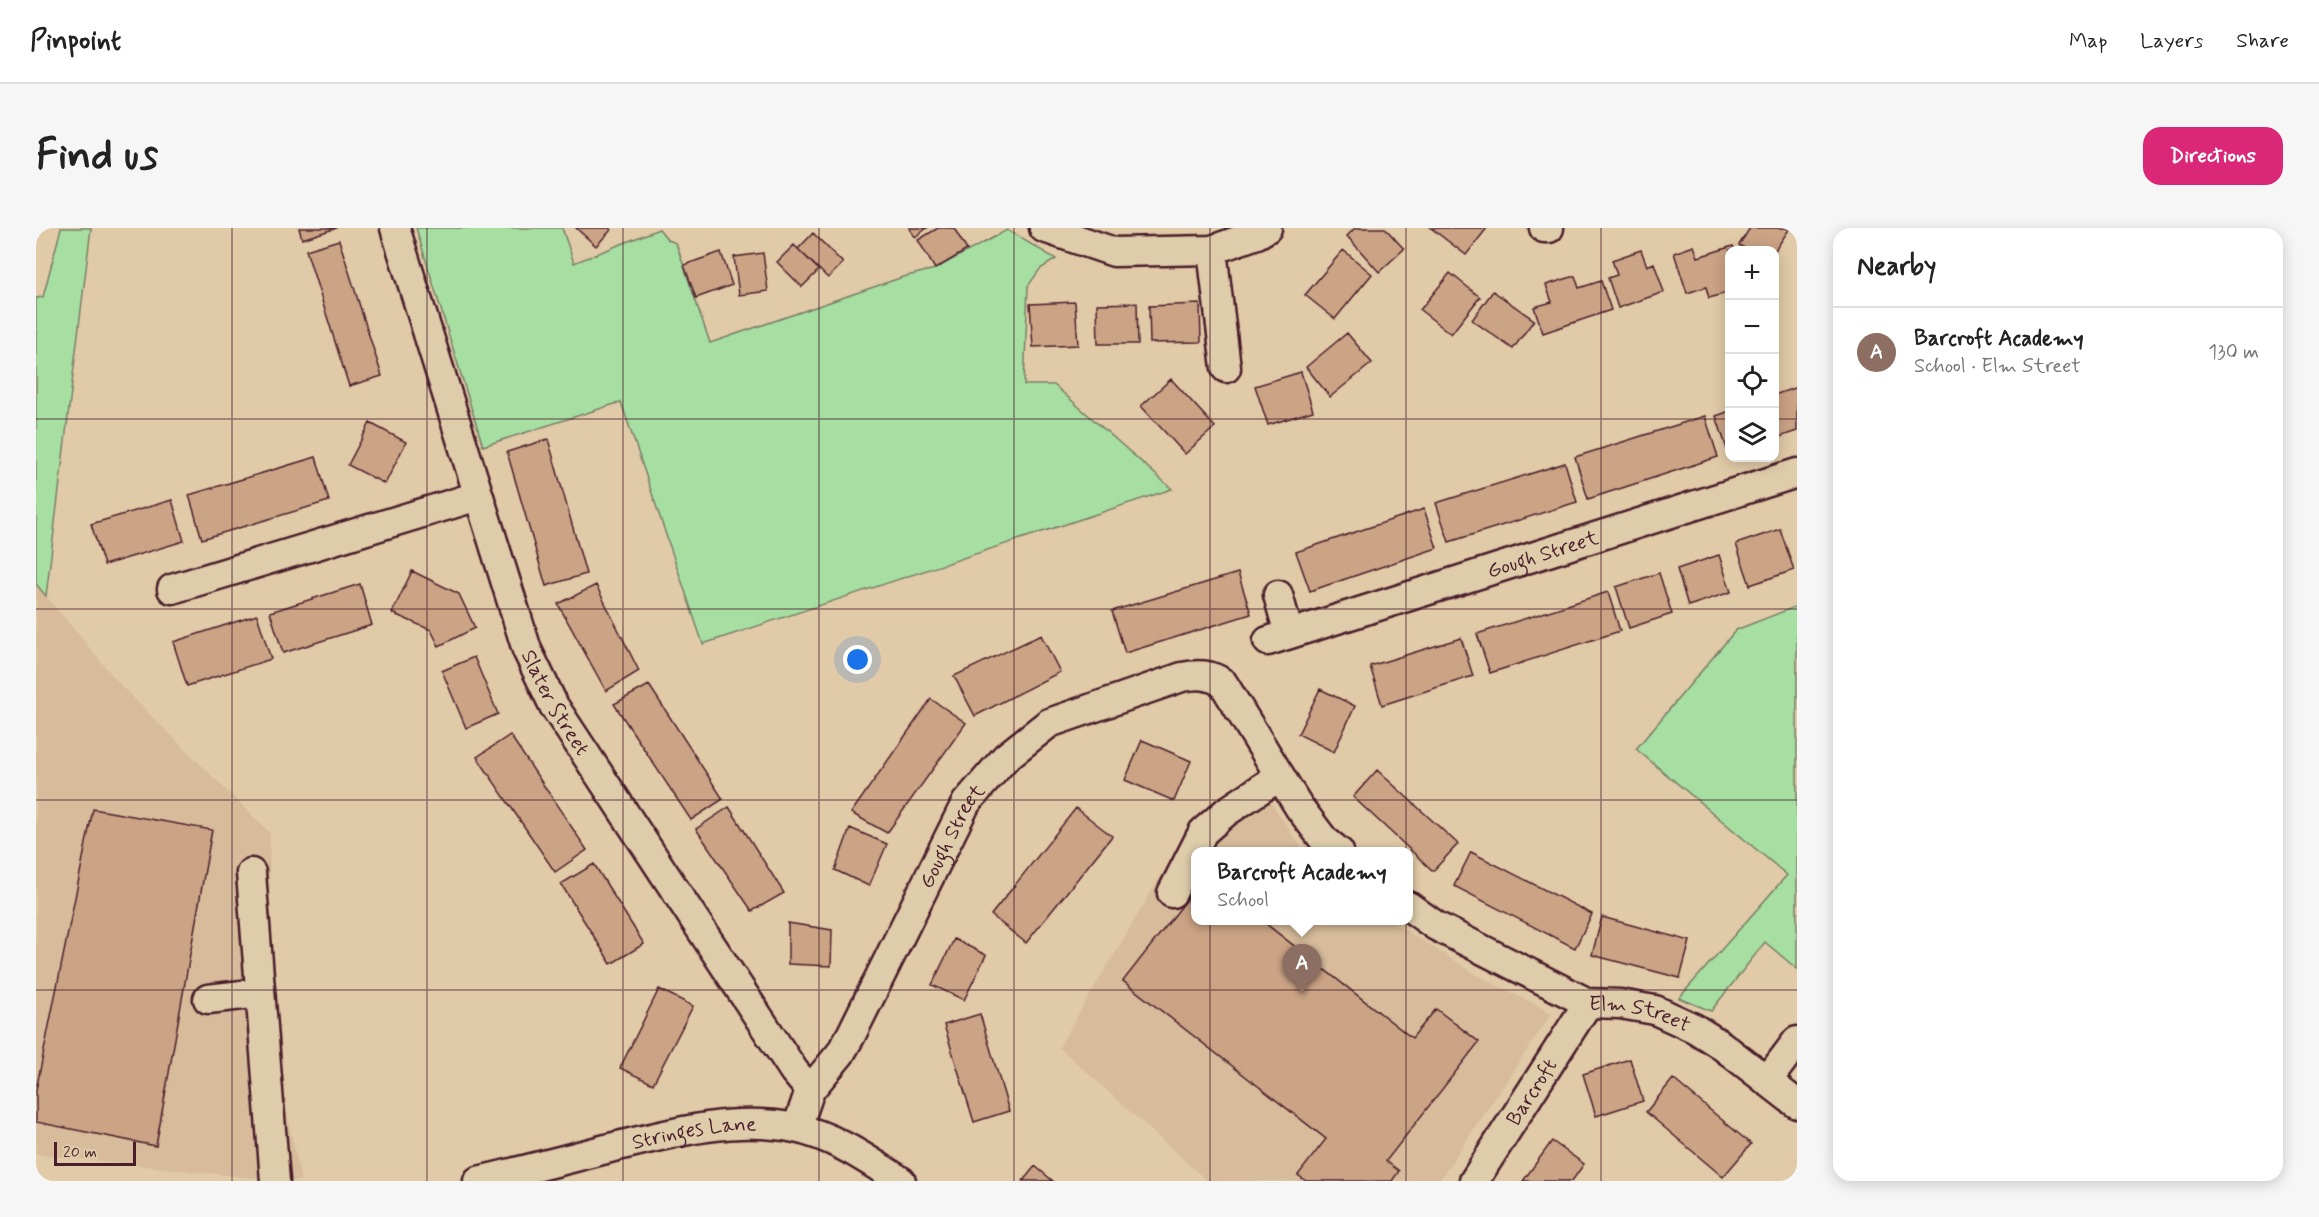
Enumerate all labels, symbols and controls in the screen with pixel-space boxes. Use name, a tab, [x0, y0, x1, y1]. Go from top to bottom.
text: Pinpoint	[30, 23, 121, 60]
text: Map	[2069, 27, 2107, 55]
text: Layers	[2140, 27, 2203, 55]
text: Share	[2236, 27, 2289, 55]
button: Directions	[2143, 127, 2283, 185]
text: Find us	[36, 129, 158, 184]
map controls	[1725, 246, 1779, 462]
button: +	[1725, 246, 1779, 300]
text: Nearby	[1857, 250, 1936, 284]
button: −	[1725, 300, 1779, 354]
text: Barcroft Academy	[1914, 325, 2084, 353]
text: A	[1870, 339, 1883, 366]
text: 130 m	[2208, 339, 2259, 366]
text: School · Elm Street	[1914, 353, 2081, 380]
button: locate	[1725, 354, 1779, 408]
button: layers	[1725, 408, 1779, 462]
street label: Gough Street	[1484, 524, 1603, 586]
street label: Slater Street	[514, 645, 596, 761]
your location	[843, 645, 872, 674]
street label: Gough Street	[913, 777, 992, 893]
popup	[1191, 847, 1413, 925]
text: Barcroft Academy	[1217, 859, 1387, 887]
text: School	[1217, 887, 1269, 914]
pin: A	[1282, 944, 1322, 994]
street label: Elm Street	[1589, 990, 1695, 1040]
street label: Barcroft	[1500, 1053, 1564, 1131]
street label: Stringes Lane	[629, 1111, 756, 1157]
scale bar	[54, 1139, 136, 1166]
text: 20 m	[63, 1142, 97, 1163]

